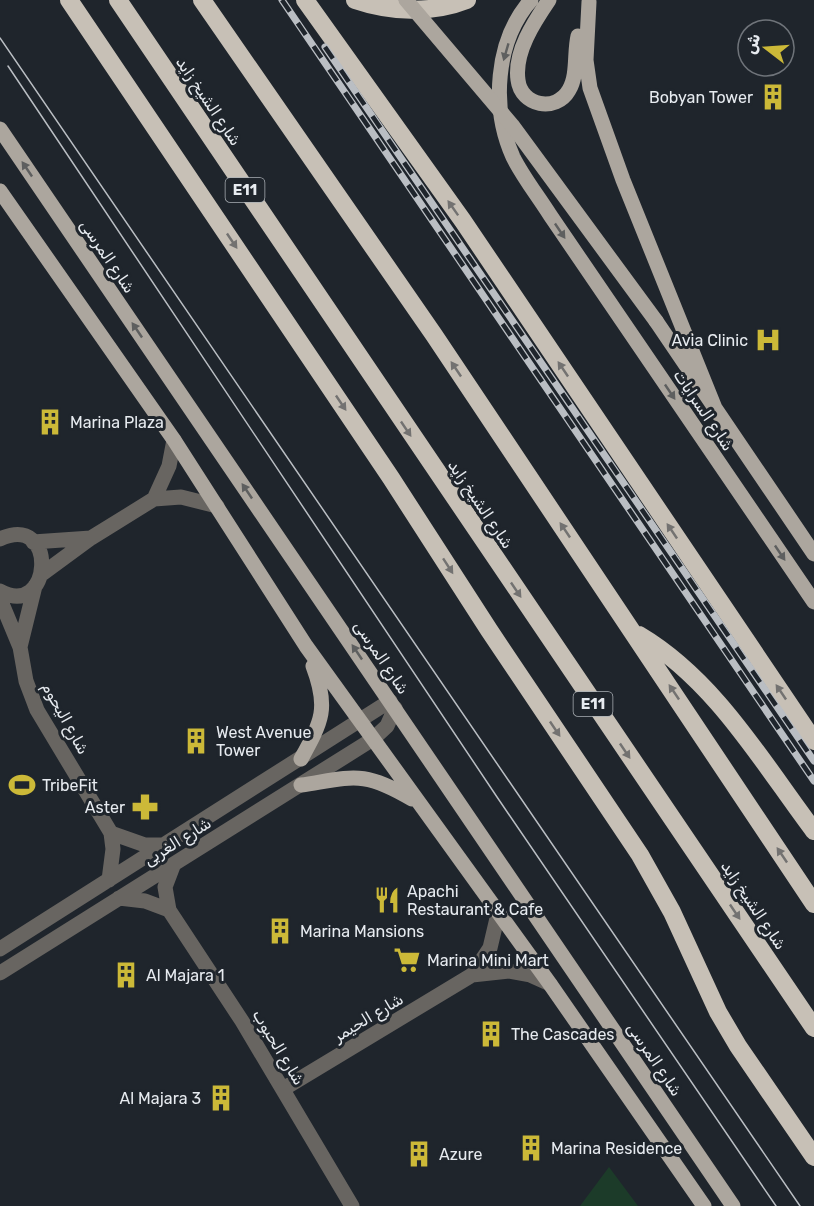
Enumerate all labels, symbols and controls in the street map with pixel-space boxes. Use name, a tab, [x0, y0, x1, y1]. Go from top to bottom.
north arrow	[736, 18, 796, 78]
text: ش	[740, 31, 764, 56]
one-way arrow	[500, 43, 510, 61]
street label: شارع الشيخ زايد	[170, 53, 245, 150]
building icon: Bobyan Tower	[758, 82, 788, 112]
place label: Bobyan Tower	[649, 88, 753, 107]
one-way arrow	[22, 161, 33, 178]
road number: E11	[226, 178, 264, 202]
one-way arrow	[447, 200, 459, 216]
street label: شارع المرسى	[74, 216, 139, 298]
one-way arrow	[555, 222, 566, 239]
one-way arrow	[226, 233, 237, 249]
one-way arrow	[131, 323, 143, 339]
hospital icon: Avia Clinic	[753, 325, 783, 355]
place label: Avia Clinic	[671, 331, 748, 350]
one-way arrow	[450, 361, 462, 377]
one-way arrow	[558, 361, 569, 377]
street label: شارع السرايات	[668, 366, 738, 456]
one-way arrow	[664, 383, 676, 399]
one-way arrow	[335, 395, 346, 411]
building icon: Marina Plaza	[35, 407, 65, 437]
place label: Marina Plaza	[70, 413, 164, 432]
one-way arrow	[400, 420, 412, 436]
street label: شارع الشيخ زايد	[442, 456, 517, 553]
one-way arrow	[241, 484, 253, 500]
one-way arrow	[559, 523, 571, 539]
one-way arrow	[666, 523, 678, 539]
one-way arrow	[774, 544, 786, 560]
one-way arrow	[442, 558, 453, 574]
one-way arrow	[510, 581, 521, 598]
street label: شارع المرسى	[348, 617, 413, 699]
one-way arrow	[351, 645, 363, 661]
street label: شارع اليحوم	[36, 679, 93, 759]
one-way arrow	[668, 684, 679, 701]
one-way arrow	[776, 684, 787, 700]
road number: E11	[574, 692, 612, 716]
one-way arrow	[549, 721, 560, 737]
place label: West Avenue Tower	[216, 723, 311, 760]
building icon: West Avenue Tower	[181, 726, 211, 756]
one-way arrow	[619, 743, 630, 759]
sports icon: TribeFit	[7, 770, 37, 800]
place label: TribeFit	[42, 776, 98, 795]
pharmacy icon: Aster	[130, 792, 160, 822]
place label: Aster	[85, 798, 125, 817]
street label: شارع الغربى	[140, 813, 216, 871]
one-way arrow	[776, 847, 787, 863]
street label: شارع الشيخ زايد	[715, 857, 790, 954]
place label: Apachi Restaurant & Cafe	[407, 882, 543, 919]
restaurant icon: Apachi Restaurant & Cafe	[372, 885, 402, 915]
one-way arrow	[729, 904, 740, 920]
building icon: Marina Mansions	[265, 916, 295, 946]
place label: Marina Mansions	[300, 922, 424, 941]
supermarket icon: Marina Mini Mart	[392, 945, 422, 975]
place label: Marina Mini Mart	[427, 951, 549, 970]
building icon: Al Majara 1	[111, 960, 141, 990]
place label: Al Majara 1	[146, 966, 225, 985]
street label: شارع الحيمر	[329, 989, 408, 1048]
street label: شارع الحبوب	[247, 1006, 309, 1090]
building icon: The Cascades	[476, 1019, 506, 1049]
street label: شارع المرسى	[621, 1019, 686, 1101]
place label: The Cascades	[511, 1025, 615, 1044]
building icon: Al Majara 3	[206, 1083, 236, 1113]
place label: Al Majara 3	[120, 1089, 201, 1108]
building icon: Marina Residence	[516, 1133, 546, 1163]
building icon: Azure	[404, 1139, 434, 1169]
place label: Marina Residence	[551, 1139, 682, 1158]
place label: Azure	[439, 1145, 482, 1164]

